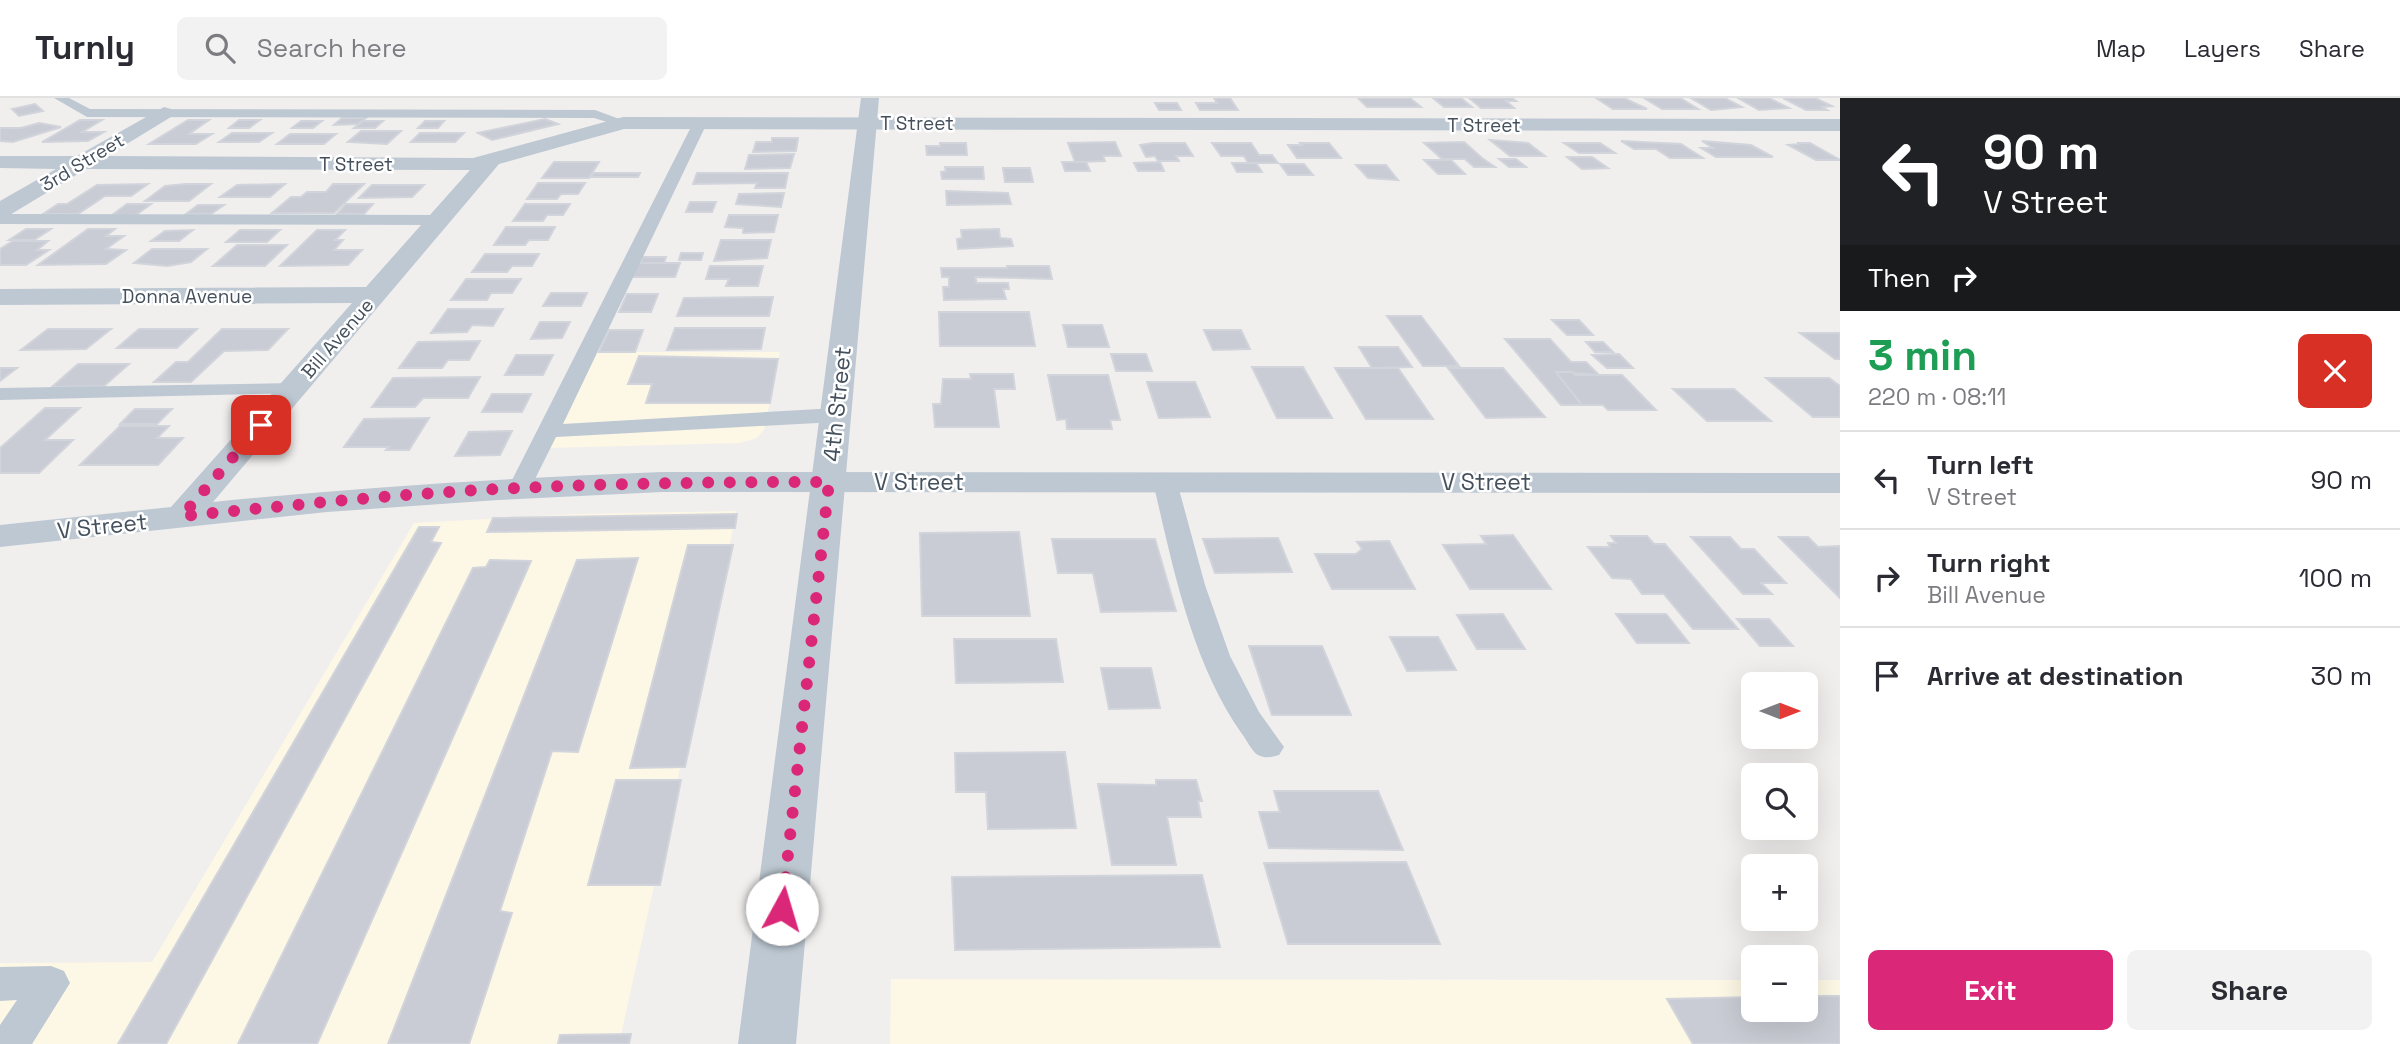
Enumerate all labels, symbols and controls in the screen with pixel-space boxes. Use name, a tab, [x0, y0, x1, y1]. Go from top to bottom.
search box	[177, 17, 667, 80]
text: Turnly	[35, 27, 135, 69]
icon: search	[201, 29, 239, 67]
text: Search here	[257, 31, 407, 65]
text: Map	[2096, 33, 2146, 64]
text: Layers	[2184, 33, 2261, 64]
text: Share	[2299, 33, 2365, 64]
street label: T Street	[880, 111, 954, 136]
street label: T Street	[1447, 113, 1521, 138]
text: 90 m	[1983, 121, 2099, 183]
icon: left	[1868, 126, 1959, 217]
street label: 3rd Street	[36, 128, 129, 197]
street label: T Street	[319, 152, 393, 177]
text: V Street	[1983, 182, 2108, 222]
icon: right	[1945, 259, 1983, 297]
text: Then	[1868, 261, 1931, 295]
street label: Donna Avenue	[122, 284, 252, 309]
street label: Bill Avenue	[296, 293, 379, 384]
text: 3 min	[1868, 329, 1977, 382]
button: close	[2298, 334, 2372, 408]
street label: 4th Street	[816, 345, 858, 463]
text: 220 m · 08:11	[1868, 382, 2006, 412]
pin	[231, 395, 291, 455]
icon: arrive	[242, 406, 280, 444]
text: Turn left	[1927, 448, 2034, 482]
icon: left	[1868, 461, 1906, 499]
text: 90 m	[2310, 463, 2372, 497]
street label: V Street	[874, 467, 964, 497]
street label: V Street	[1441, 467, 1531, 497]
text: V Street	[1927, 482, 2017, 512]
street label: V Street	[56, 506, 148, 546]
text: Turn right	[1927, 546, 2051, 580]
icon: right	[1868, 559, 1906, 597]
text: 100 m	[2299, 561, 2372, 595]
text: Bill Avenue	[1927, 580, 2046, 610]
icon: arrive	[1868, 657, 1906, 695]
text: Arrive at destination	[1927, 659, 2184, 693]
text: 30 m	[2311, 659, 2372, 693]
north arrow	[1741, 672, 1818, 749]
map controls	[1741, 672, 1818, 1022]
button: search	[1741, 763, 1818, 840]
button: +	[1741, 854, 1818, 931]
position arrow	[745, 872, 819, 946]
button: −	[1741, 945, 1818, 1022]
button: Exit	[1868, 950, 2113, 1030]
button: Share	[2127, 950, 2372, 1030]

